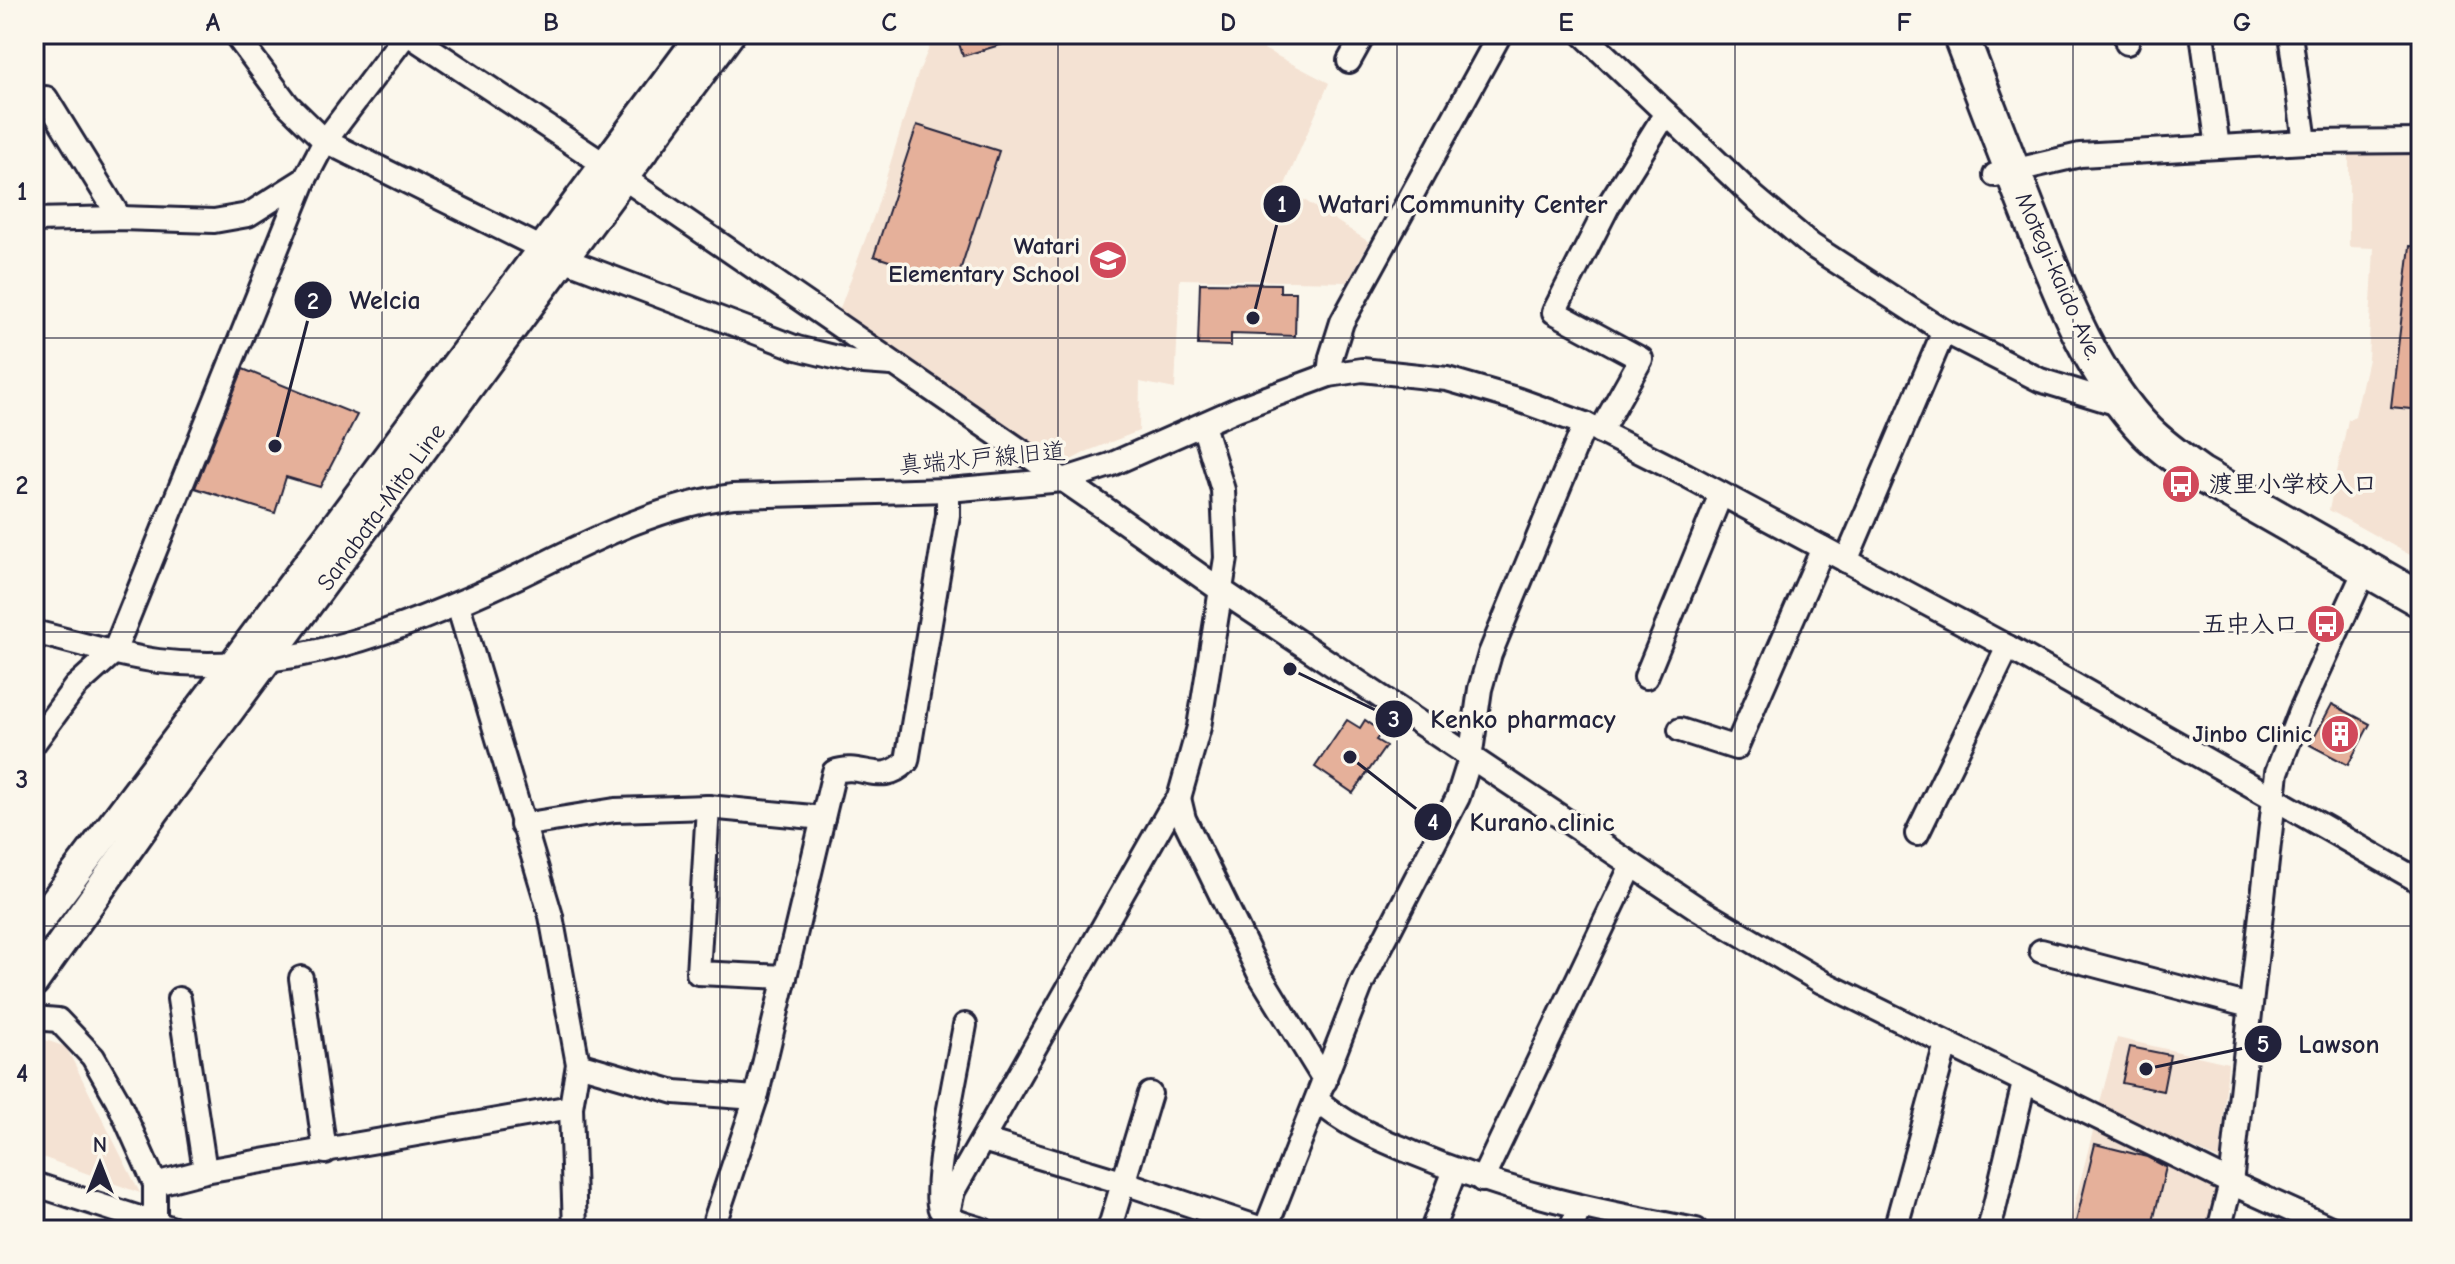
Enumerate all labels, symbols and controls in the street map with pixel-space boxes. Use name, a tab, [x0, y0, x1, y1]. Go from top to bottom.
text: A	[206, 8, 221, 38]
text: B	[543, 8, 559, 38]
text: C	[881, 8, 897, 38]
text: D	[1220, 8, 1236, 38]
text: E	[1558, 8, 1574, 38]
text: F	[1896, 8, 1912, 38]
text: G	[2233, 8, 2251, 38]
text: 1	[17, 177, 27, 207]
callout: Watari Community Center	[1262, 179, 1623, 229]
street label: Motegi-kaido Ave.	[2010, 188, 2108, 364]
text: 1	[1277, 190, 1287, 218]
text: Watari Community Center	[1319, 190, 1608, 220]
place label: Watari Elementary School	[888, 232, 1080, 288]
school or university icon: Watari Elementary School	[1087, 239, 1129, 281]
callout: Welcia	[293, 275, 436, 325]
text: Welcia	[349, 286, 421, 316]
text: 2	[307, 287, 319, 315]
street label: Sanabata-Mito Line	[311, 418, 451, 596]
street label: 真端水戸線旧道	[897, 437, 1067, 479]
bus stop icon: 渡里小学校入口	[2160, 463, 2202, 505]
place label: 渡里小学校入口	[2209, 470, 2377, 498]
text: 2	[16, 471, 28, 501]
bus stop icon: 五中入口	[2305, 603, 2347, 645]
place label: 五中入口	[2202, 610, 2298, 638]
callout: Kenko pharmacy	[1374, 694, 1631, 744]
text: 3	[1388, 705, 1400, 733]
text: Kenko pharmacy	[1430, 705, 1616, 735]
building icon: Jinbo Clinic	[2319, 713, 2361, 755]
place label: Jinbo Clinic	[2192, 720, 2312, 748]
text: 3	[16, 765, 28, 795]
callout: Kurano clinic	[1413, 797, 1631, 847]
text: 4	[1427, 808, 1439, 836]
text: Kurano clinic	[1469, 808, 1615, 838]
callout: Lawson	[2243, 1019, 2396, 1069]
text: 5	[2257, 1030, 2269, 1058]
text: Lawson	[2298, 1030, 2380, 1060]
text: 4	[16, 1059, 28, 1089]
north arrow	[60, 1124, 140, 1204]
text: N	[93, 1132, 107, 1158]

